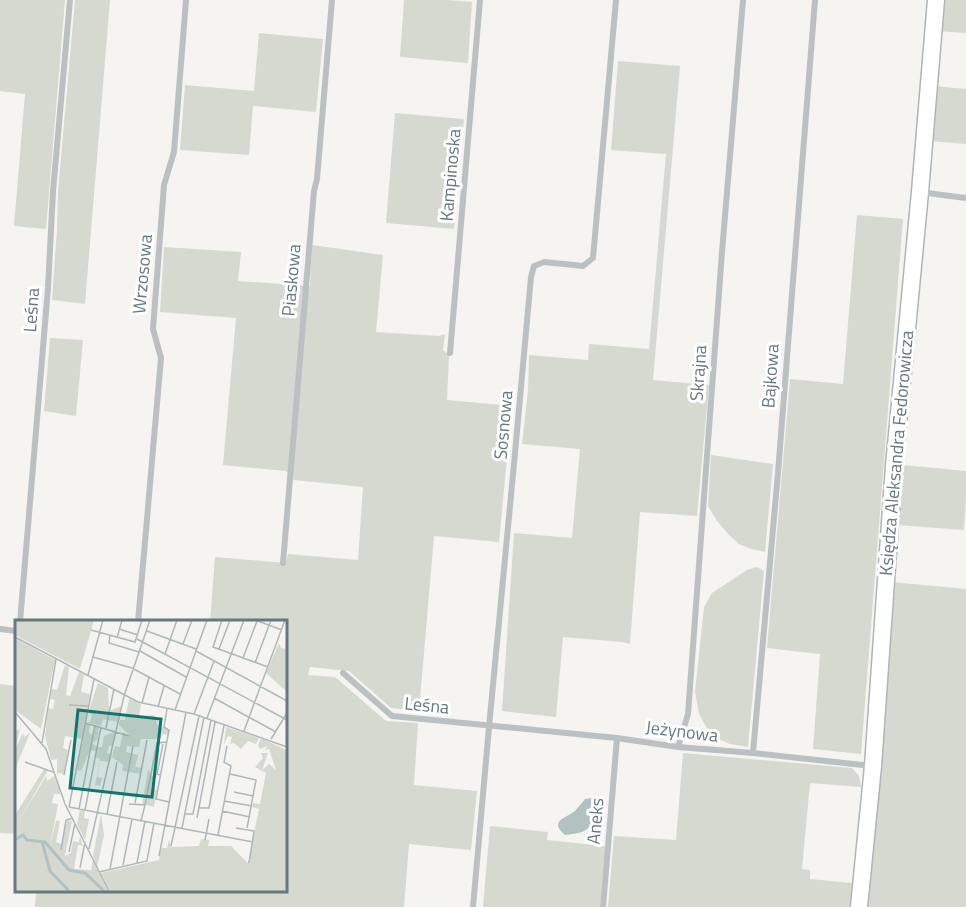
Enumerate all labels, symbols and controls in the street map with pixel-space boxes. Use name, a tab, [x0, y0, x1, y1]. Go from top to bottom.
street label: Kampinoska	[433, 128, 467, 222]
street label: Wrzosowa	[125, 233, 159, 315]
street label: Piaskowa	[274, 243, 308, 317]
street label: Leśna	[16, 287, 46, 333]
street label: Księdza Aleksandra Fedorowicza	[872, 329, 920, 577]
street label: Bajkowa	[754, 343, 786, 409]
street label: Skrajna	[683, 344, 713, 402]
street label: Sosnowa	[487, 389, 519, 461]
inset map	[15, 620, 286, 892]
street label: Leśna	[403, 689, 451, 721]
street label: Jeżynowa	[644, 713, 720, 749]
street label: Aneks	[580, 797, 610, 845]

